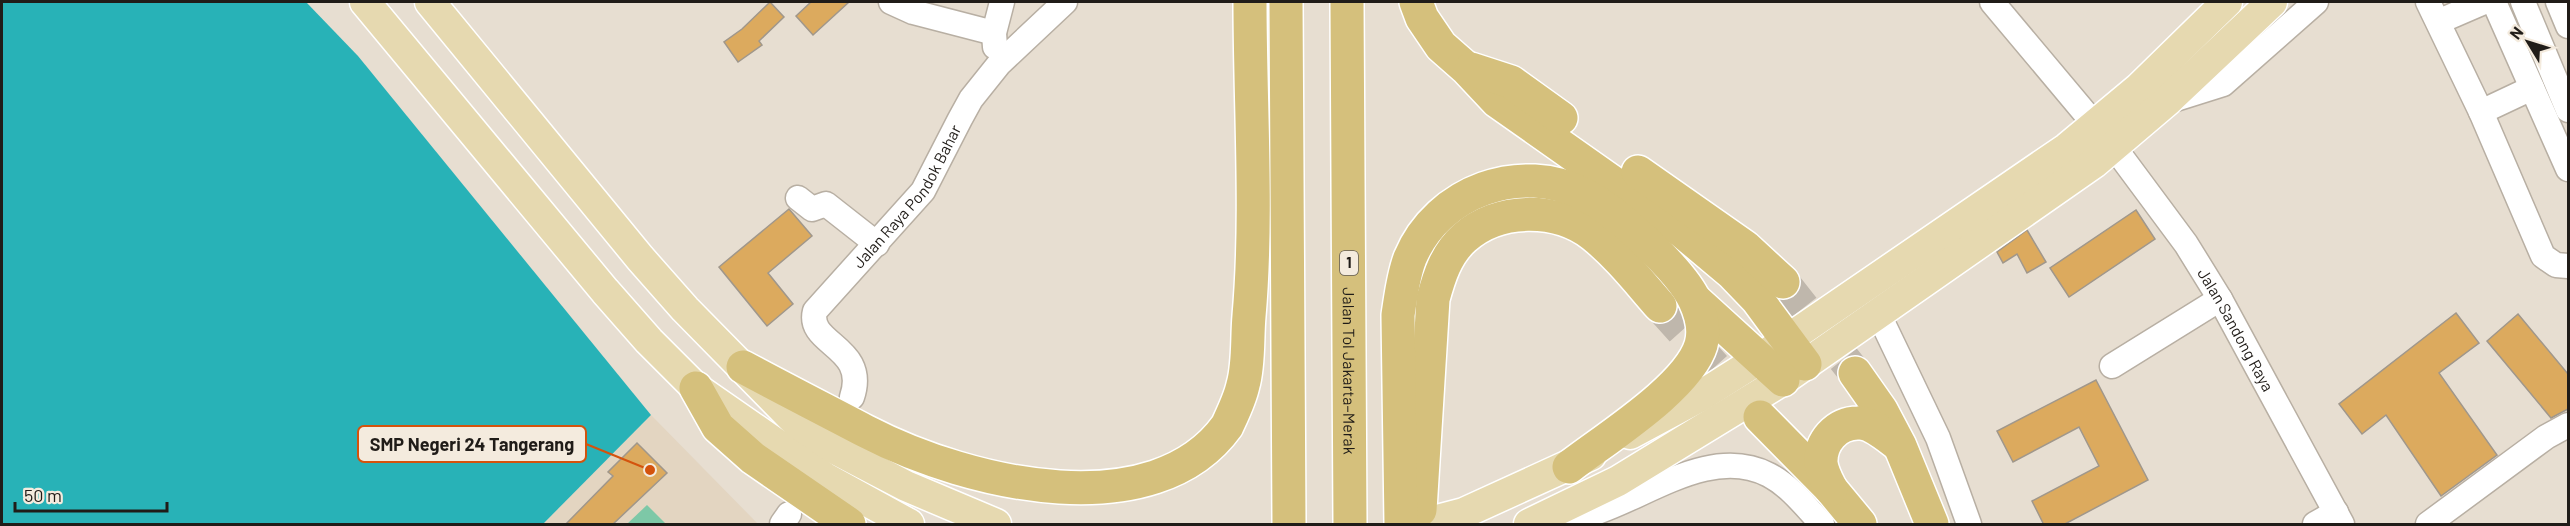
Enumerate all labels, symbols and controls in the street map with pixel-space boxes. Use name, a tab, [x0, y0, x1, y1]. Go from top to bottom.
north arrow	[2498, 12, 2558, 72]
text: N	[2505, 22, 2527, 42]
street label: Jalan Raya Pondok Bahar	[848, 121, 965, 272]
road number: 1	[1340, 251, 1358, 275]
street label: Jalan Sandong Raya	[2194, 264, 2278, 394]
street label: Jalan Tol Jakarta–Merak	[1340, 287, 1360, 455]
callout: SMP Negeri 24 Tangerang	[358, 426, 586, 462]
text: SMP Negeri 24 Tangerang	[370, 433, 574, 455]
scale bar	[15, 475, 166, 513]
text: 50 m	[24, 484, 62, 506]

